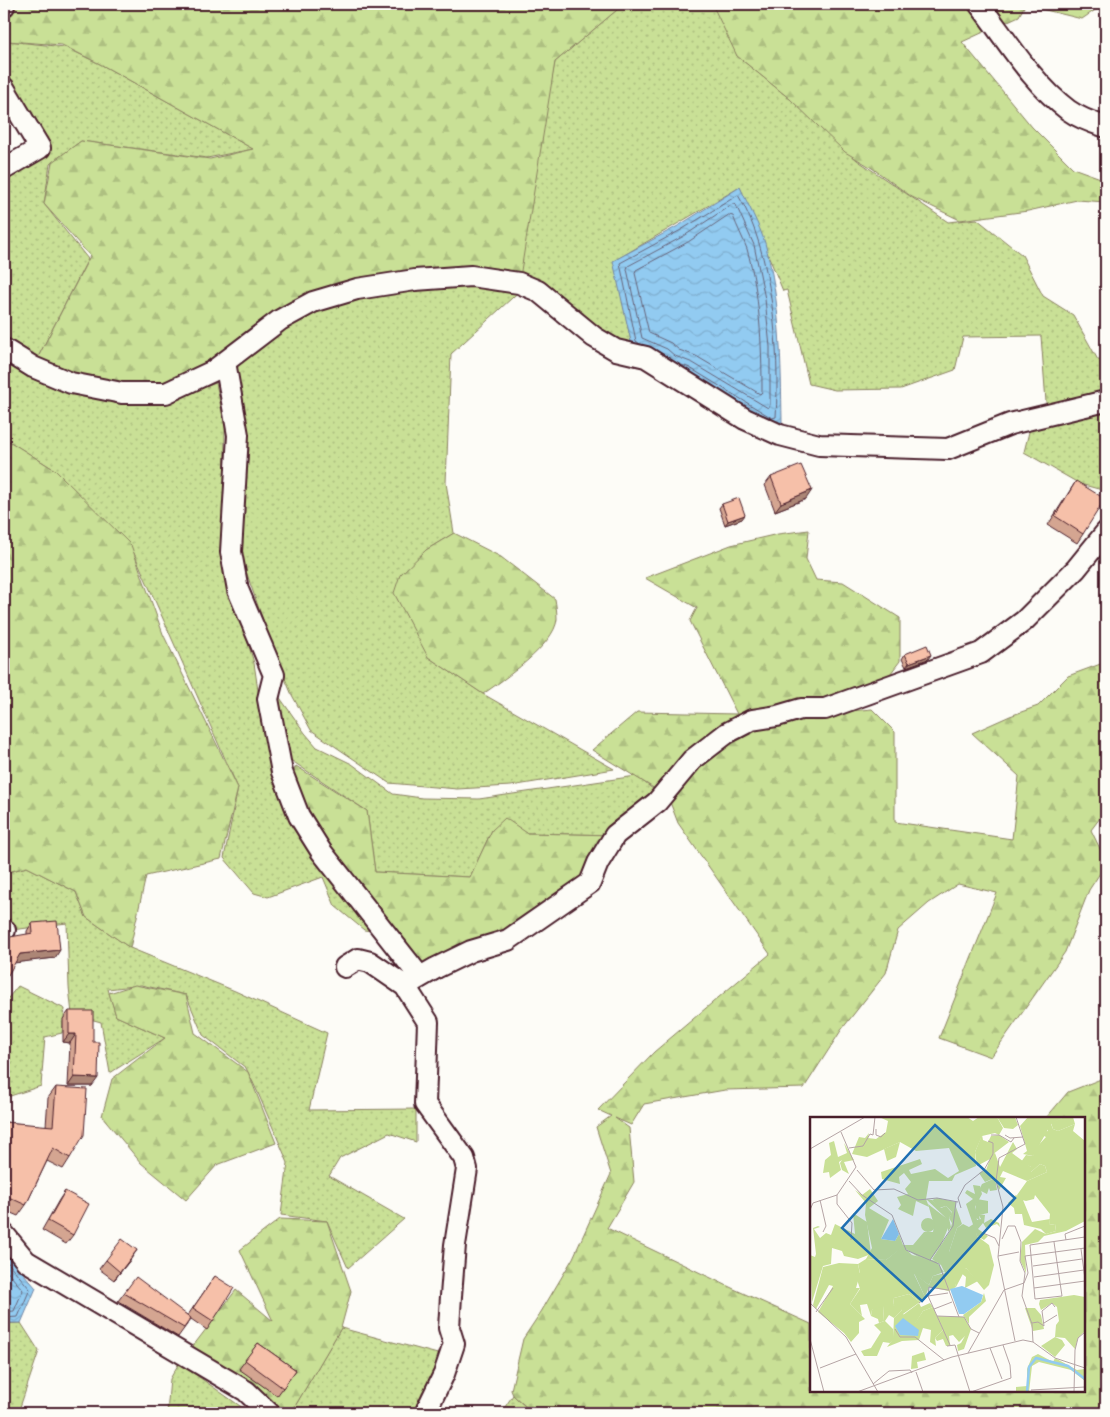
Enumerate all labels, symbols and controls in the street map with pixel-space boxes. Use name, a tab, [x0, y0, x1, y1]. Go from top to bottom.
inset map	[810, 1117, 1085, 1392]

